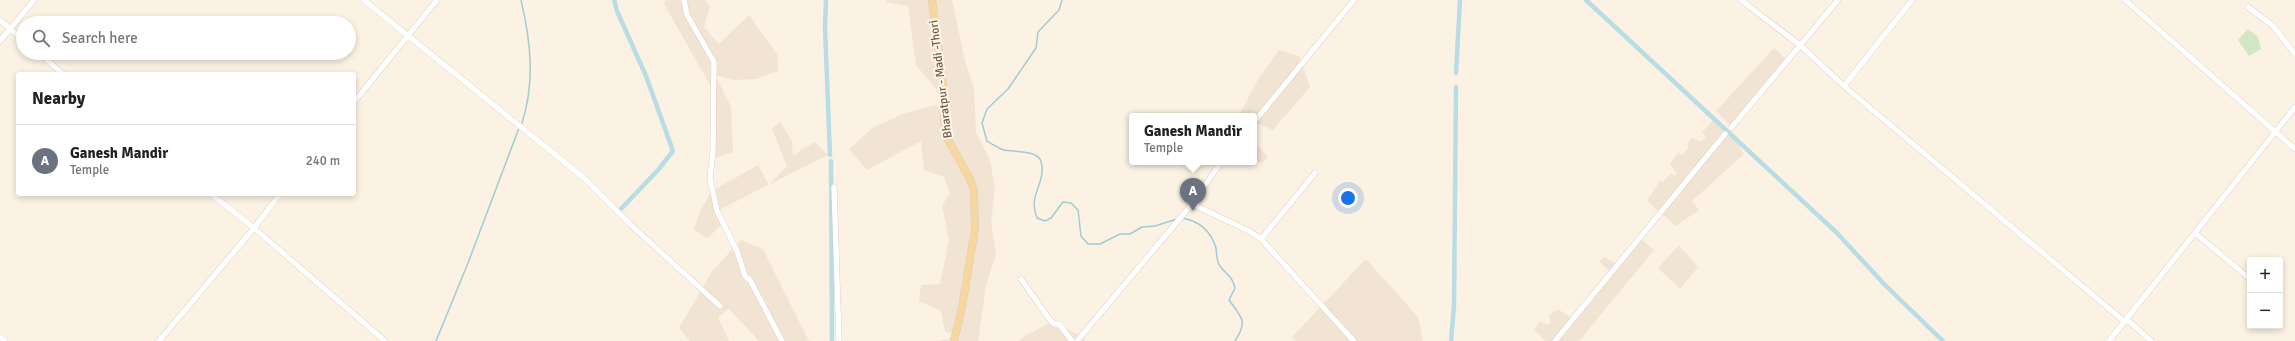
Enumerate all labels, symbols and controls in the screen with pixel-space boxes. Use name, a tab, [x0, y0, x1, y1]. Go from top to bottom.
search box	[16, 16, 356, 60]
street label: Bharatpur - Madi -Thori	[926, 19, 956, 139]
icon: search	[30, 27, 52, 49]
text: Search here	[62, 29, 138, 47]
text: Nearby	[32, 88, 85, 109]
popup	[1129, 113, 1257, 165]
text: Ganesh Mandir	[1144, 122, 1242, 140]
text: Temple	[1144, 140, 1183, 156]
text: Ganesh Mandir	[70, 144, 168, 162]
text: A	[41, 153, 49, 169]
text: 240 m	[306, 153, 340, 169]
text: Temple	[70, 162, 109, 178]
pin: A	[1180, 178, 1206, 211]
your location	[1338, 188, 1358, 208]
map controls	[2247, 257, 2283, 329]
button: +	[2247, 257, 2283, 293]
button: −	[2247, 293, 2283, 329]

